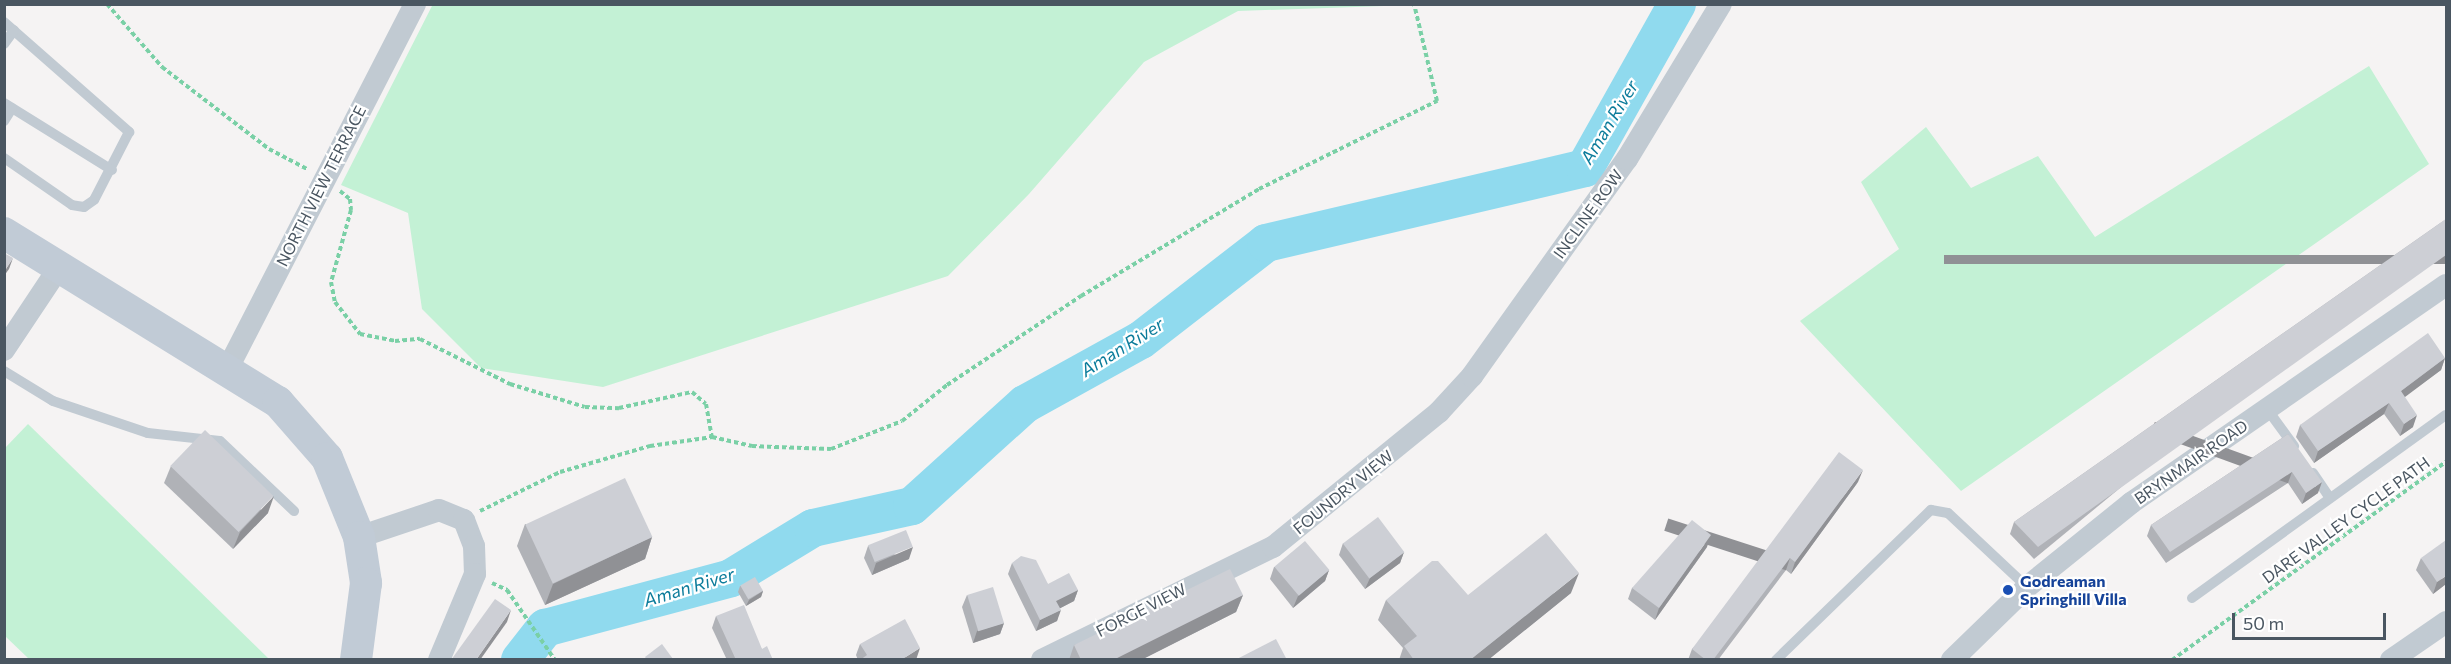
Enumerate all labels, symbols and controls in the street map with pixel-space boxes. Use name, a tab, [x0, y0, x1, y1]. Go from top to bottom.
water label: Aman River	[1576, 76, 1642, 168]
street label: NORTH VIEW TERRACE	[272, 103, 370, 269]
street label: INCLINE ROW	[1549, 166, 1627, 262]
water label: Aman River	[1077, 313, 1167, 381]
street label: BRYNMAIR ROAD	[2131, 416, 2251, 508]
street label: FOUNDRY VIEW	[1289, 446, 1397, 538]
street label: DARE VALLEY CYCLE PATH	[2259, 453, 2433, 587]
water label: Aman River	[641, 563, 737, 611]
place label: Godreaman Springhill Villa	[2020, 571, 2127, 609]
street label: FORGE VIEW	[1093, 579, 1189, 641]
marker: Godreaman Springhill Villa	[2001, 583, 2015, 597]
scale bar	[2235, 601, 2390, 639]
text: 50 m	[2243, 612, 2284, 634]

